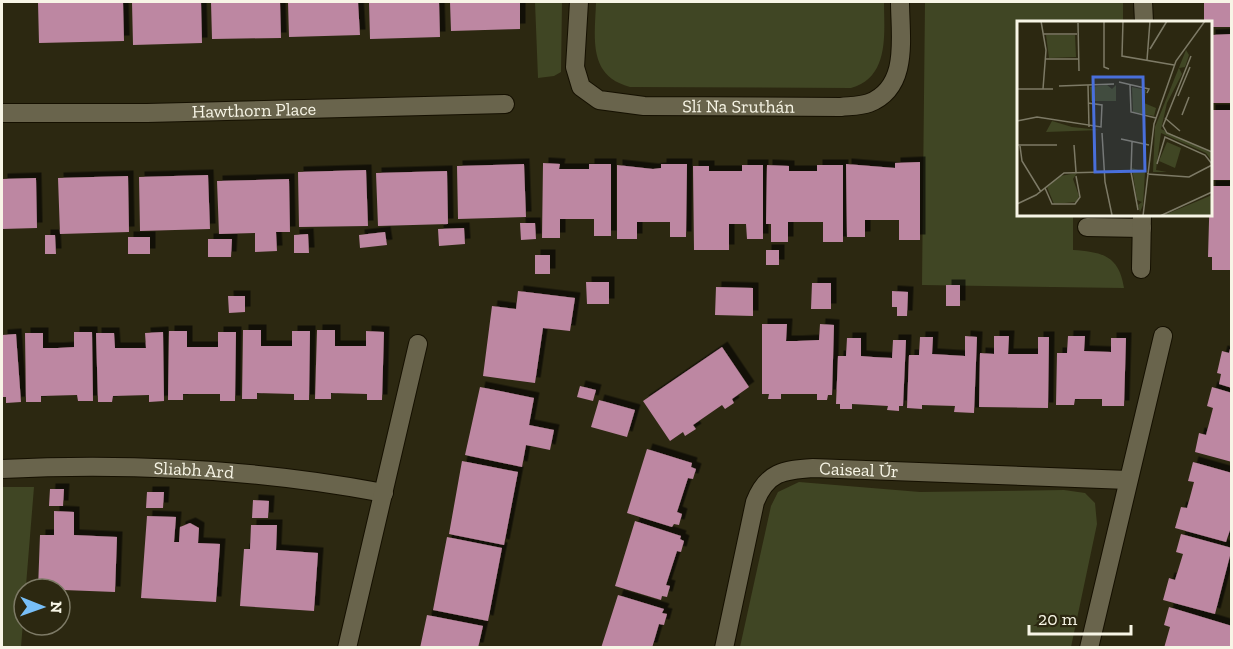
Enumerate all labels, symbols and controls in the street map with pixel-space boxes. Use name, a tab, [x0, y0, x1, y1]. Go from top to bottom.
inset map	[1017, 21, 1212, 216]
street label: Slí Na Sruthán	[682, 95, 795, 118]
street label: Hawthorn Place	[192, 98, 316, 123]
street label: Sliabh Ard	[153, 457, 235, 484]
street label: Caiseal Úr	[819, 457, 899, 482]
north arrow	[12, 577, 72, 637]
scale bar	[1029, 598, 1131, 636]
text: N	[47, 601, 66, 614]
text: 20 m	[1038, 608, 1078, 630]

